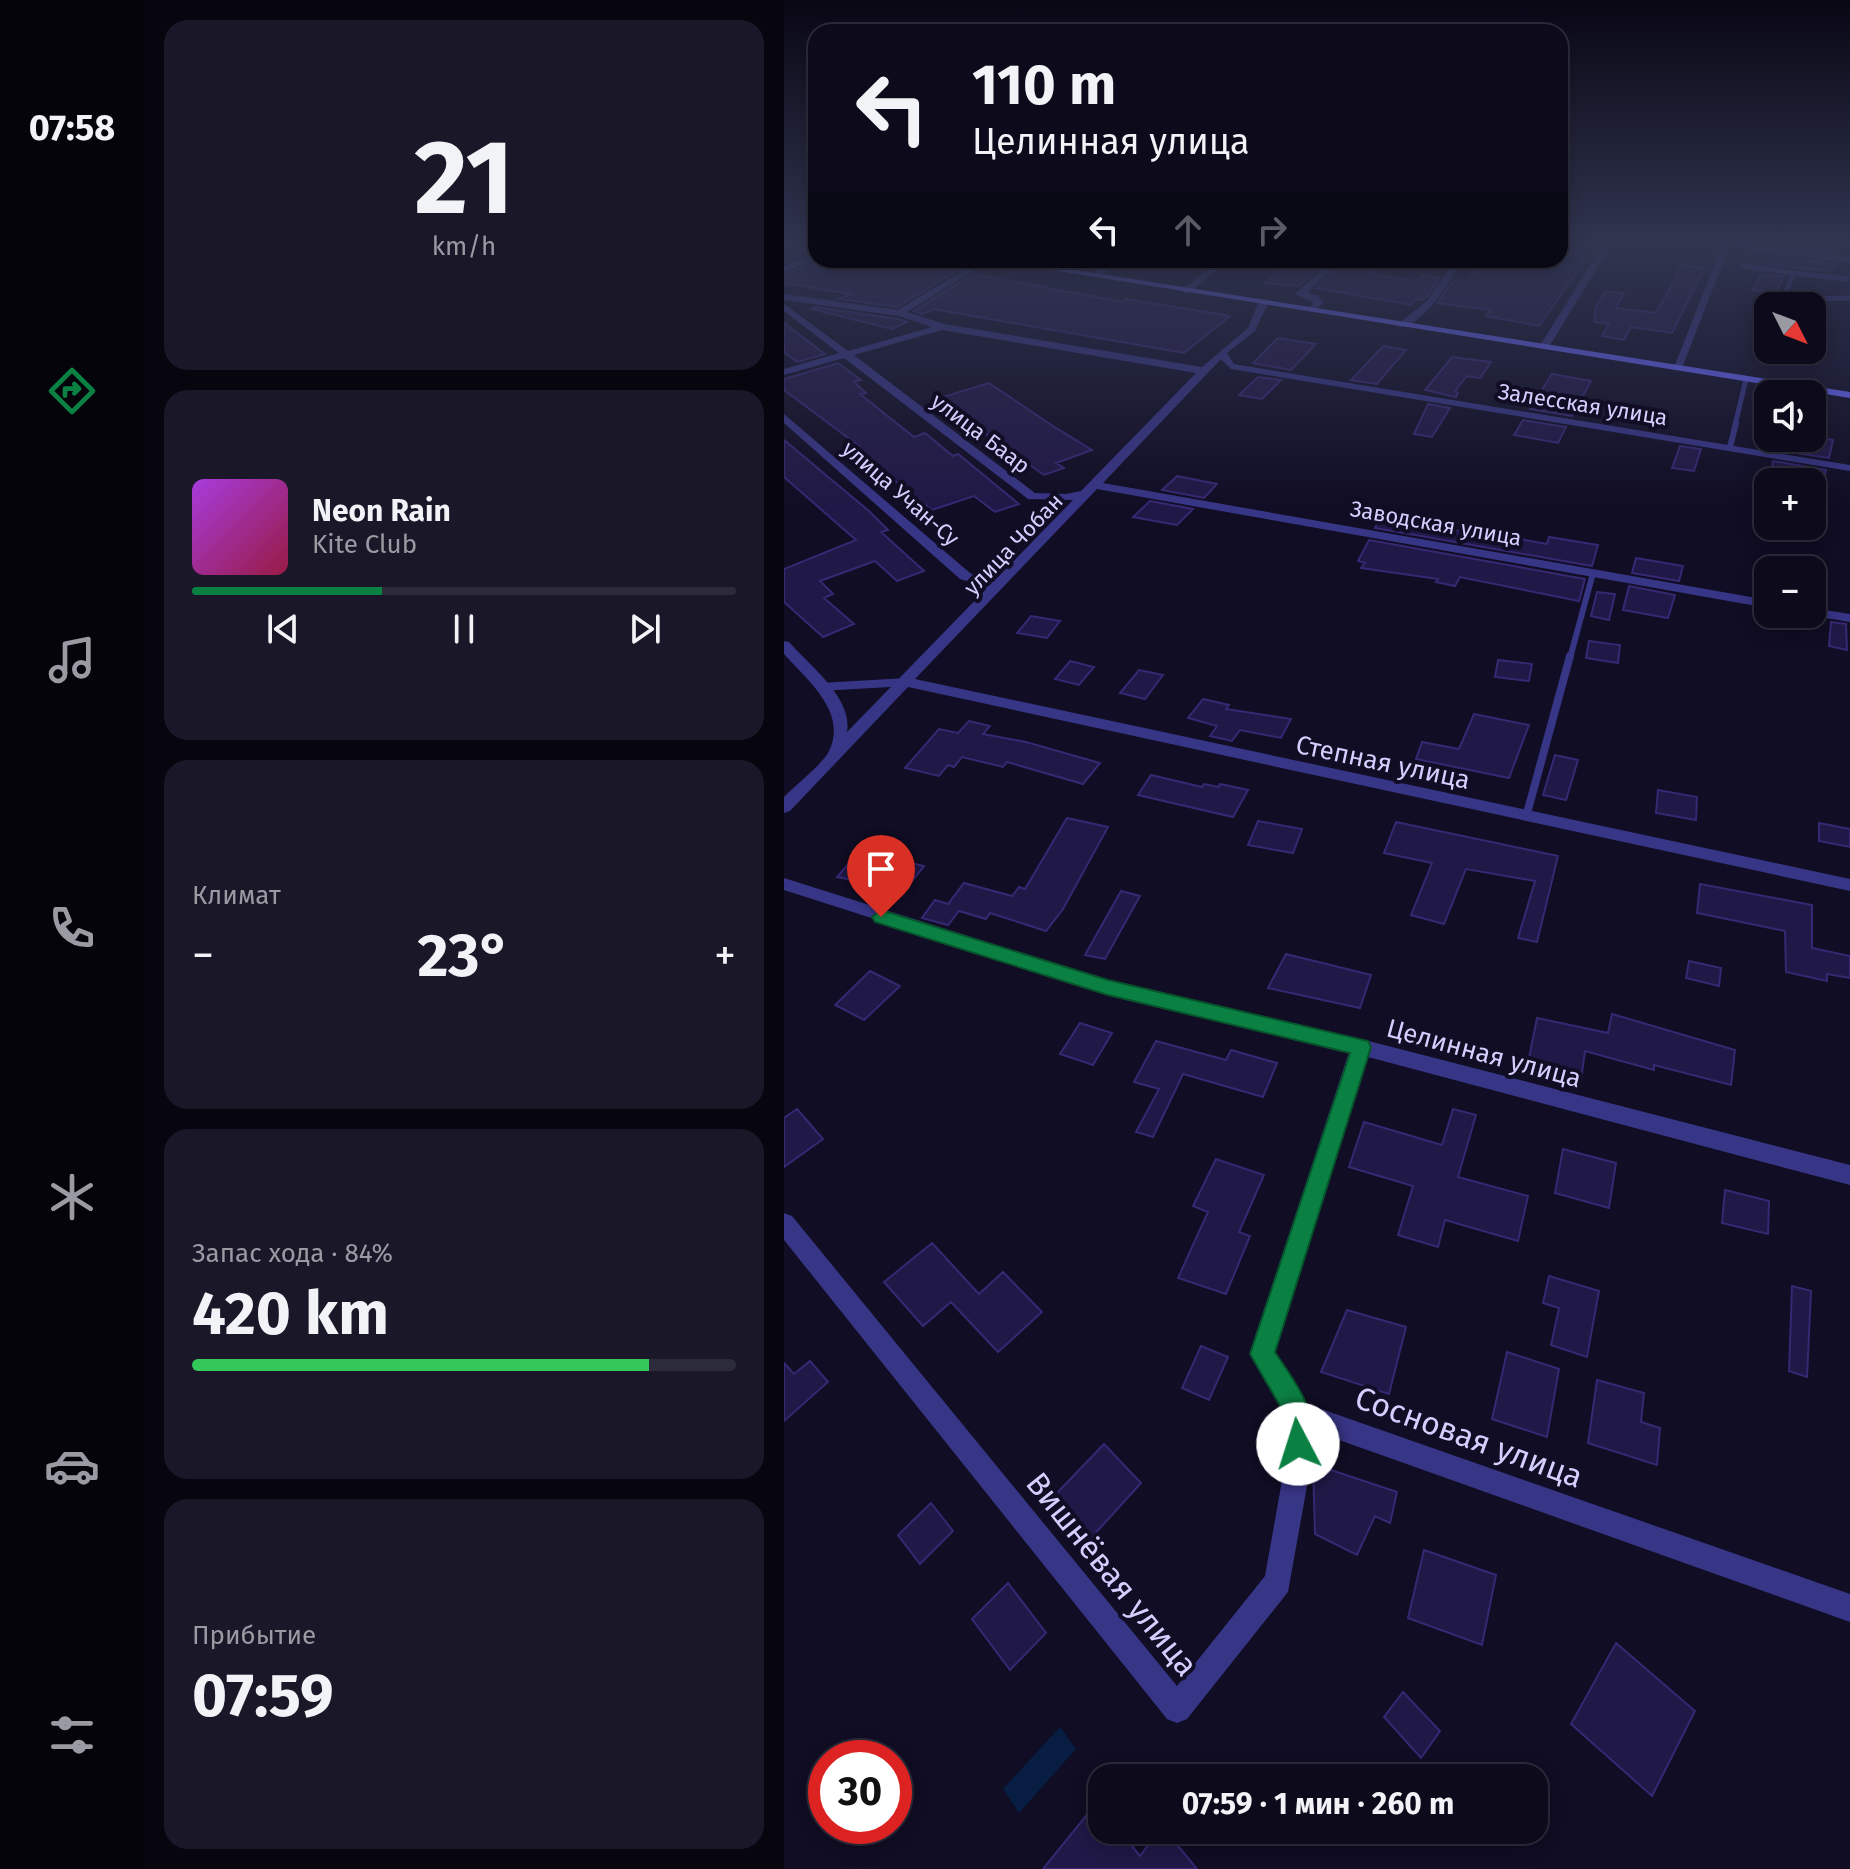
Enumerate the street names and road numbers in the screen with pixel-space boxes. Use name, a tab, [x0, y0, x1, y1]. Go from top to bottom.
street label: Залесская улица	[1496, 378, 1669, 431]
street label: улица Баар	[926, 387, 1035, 479]
street label: улица Учан-Су	[837, 435, 965, 552]
street label: улица Чобан	[958, 488, 1069, 601]
street label: Заводская улица	[1348, 495, 1524, 552]
street label: Степная улица	[1293, 729, 1473, 796]
street label: Целинная улица	[1383, 1013, 1585, 1094]
street label: Сосновая улица	[1350, 1378, 1588, 1496]
street label: Вишнёвая улица	[1018, 1465, 1206, 1683]

